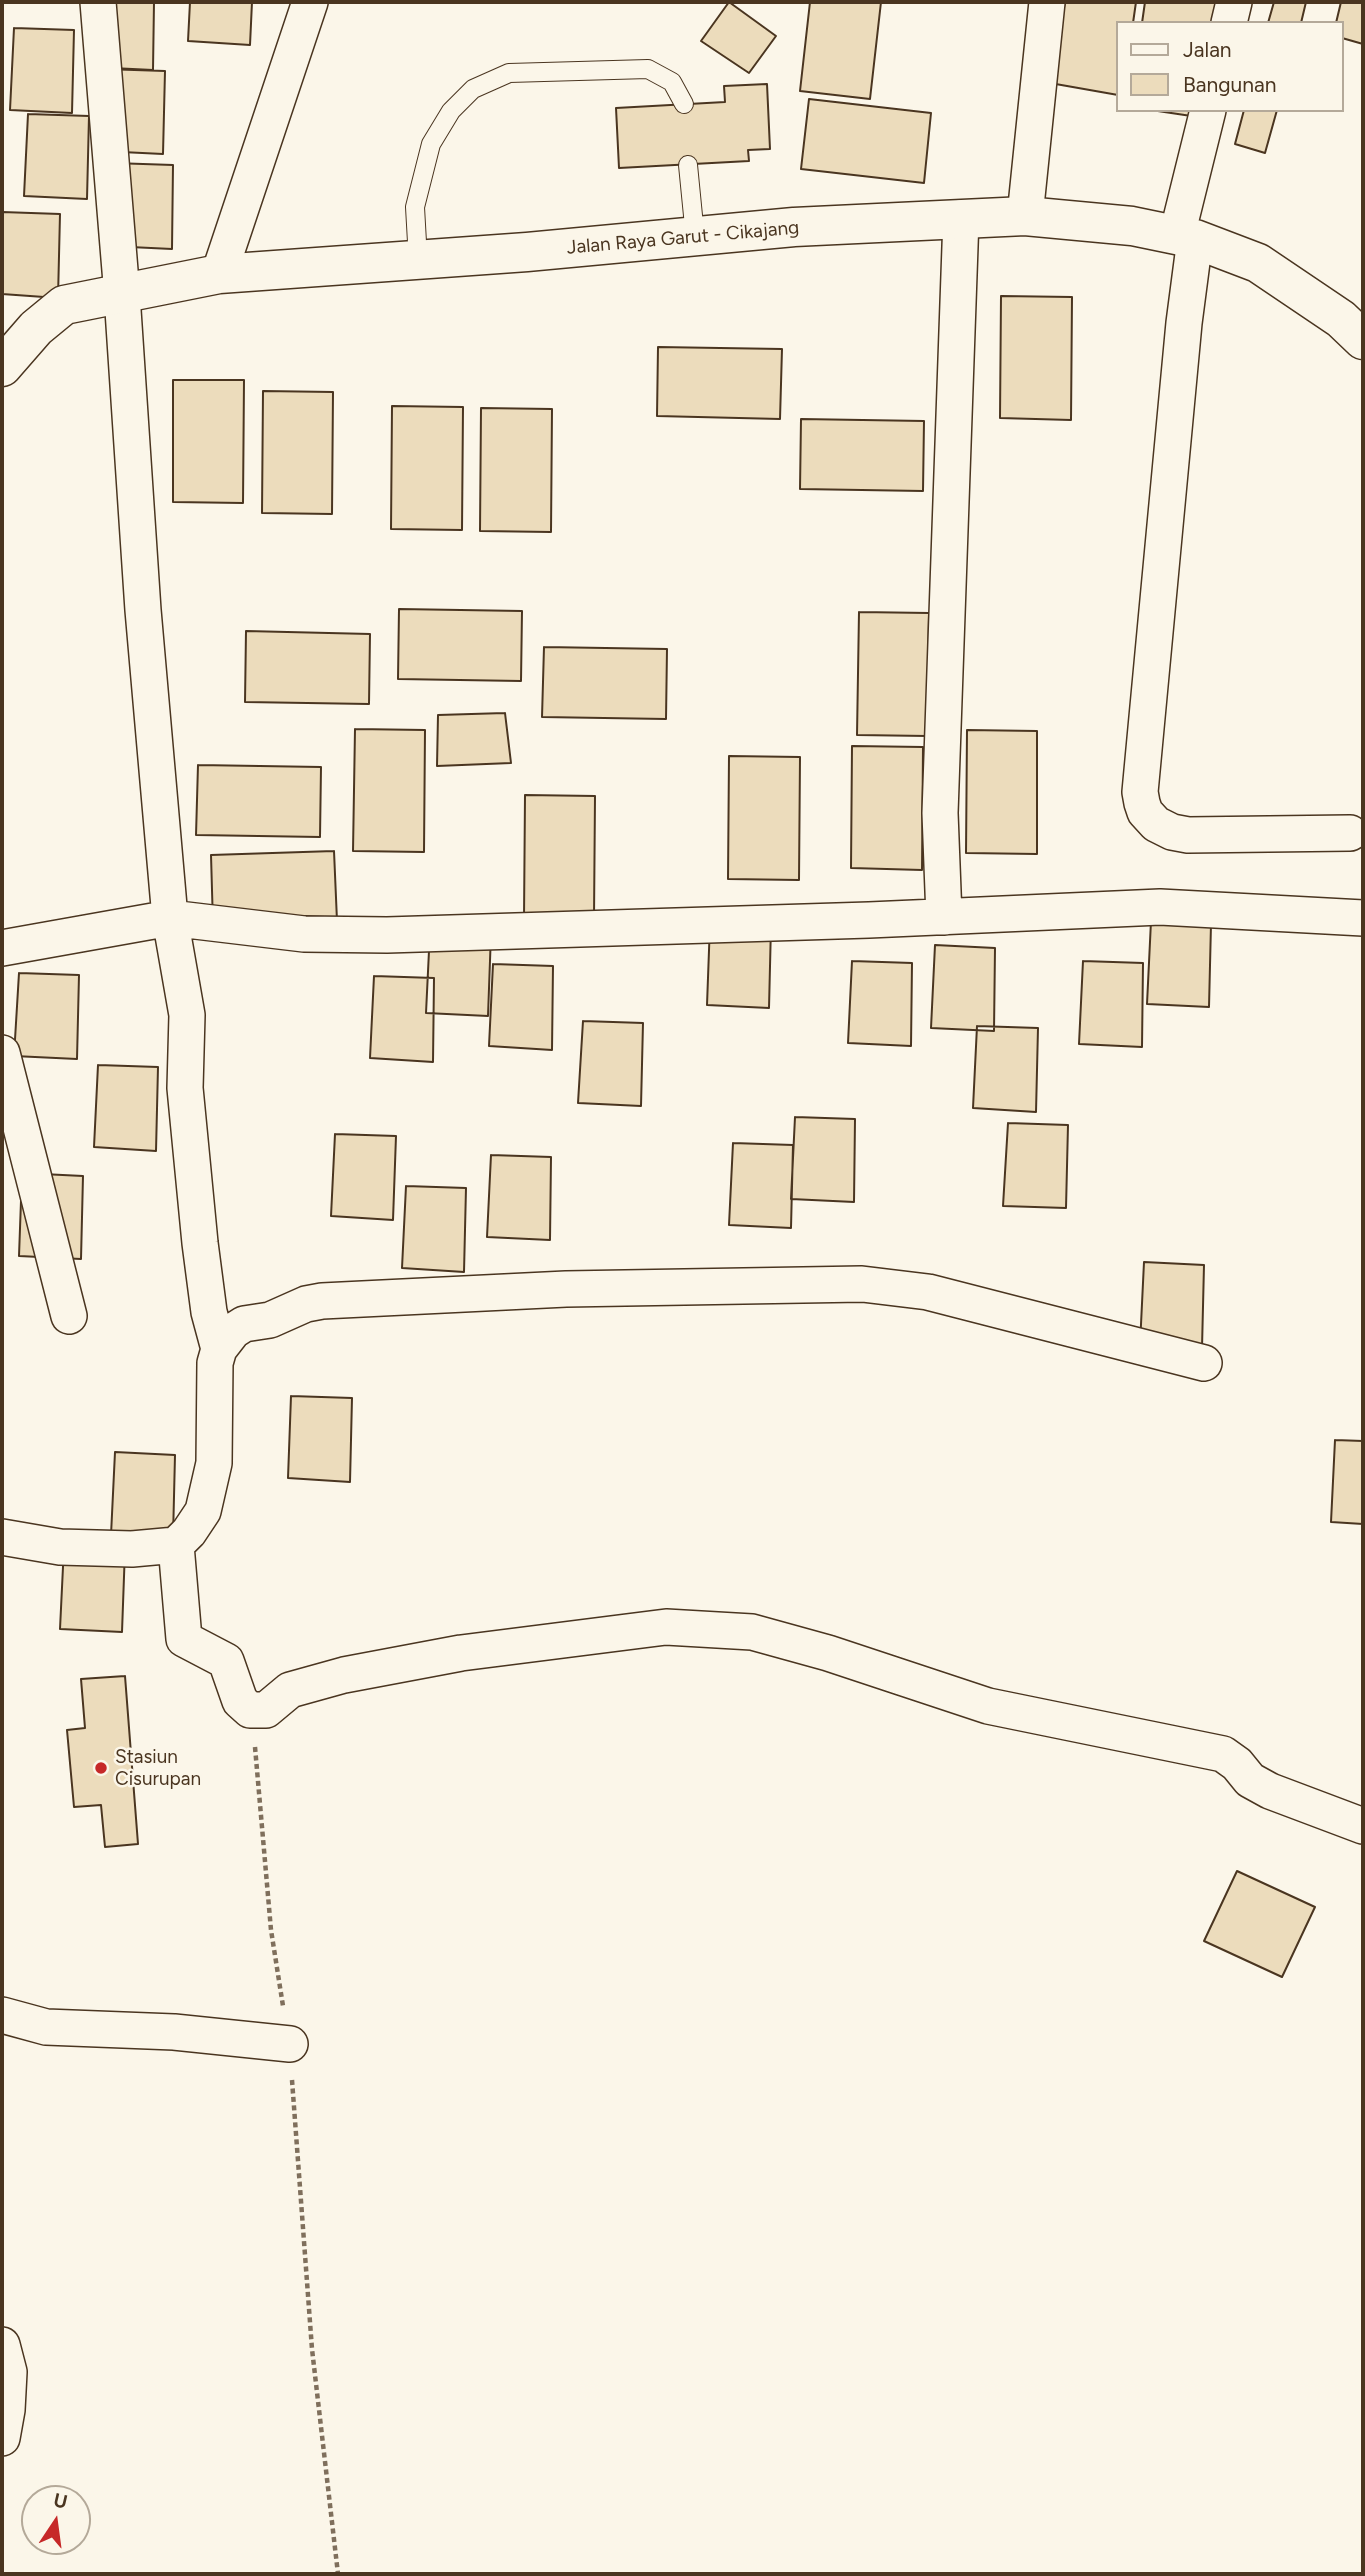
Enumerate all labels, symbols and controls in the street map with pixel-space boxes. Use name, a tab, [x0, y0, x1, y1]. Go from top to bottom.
legend	[1116, 21, 1344, 112]
text: Jalan	[1183, 37, 1232, 62]
text: Bangunan	[1183, 72, 1276, 97]
street label: Jalan Raya Garut - Cikajang	[566, 216, 800, 260]
place label: Stasiun Cisurupan	[115, 1746, 201, 1790]
marker: Stasiun Cisurupan	[93, 1760, 109, 1776]
north arrow	[21, 2485, 91, 2555]
text: U	[51, 2488, 69, 2514]

